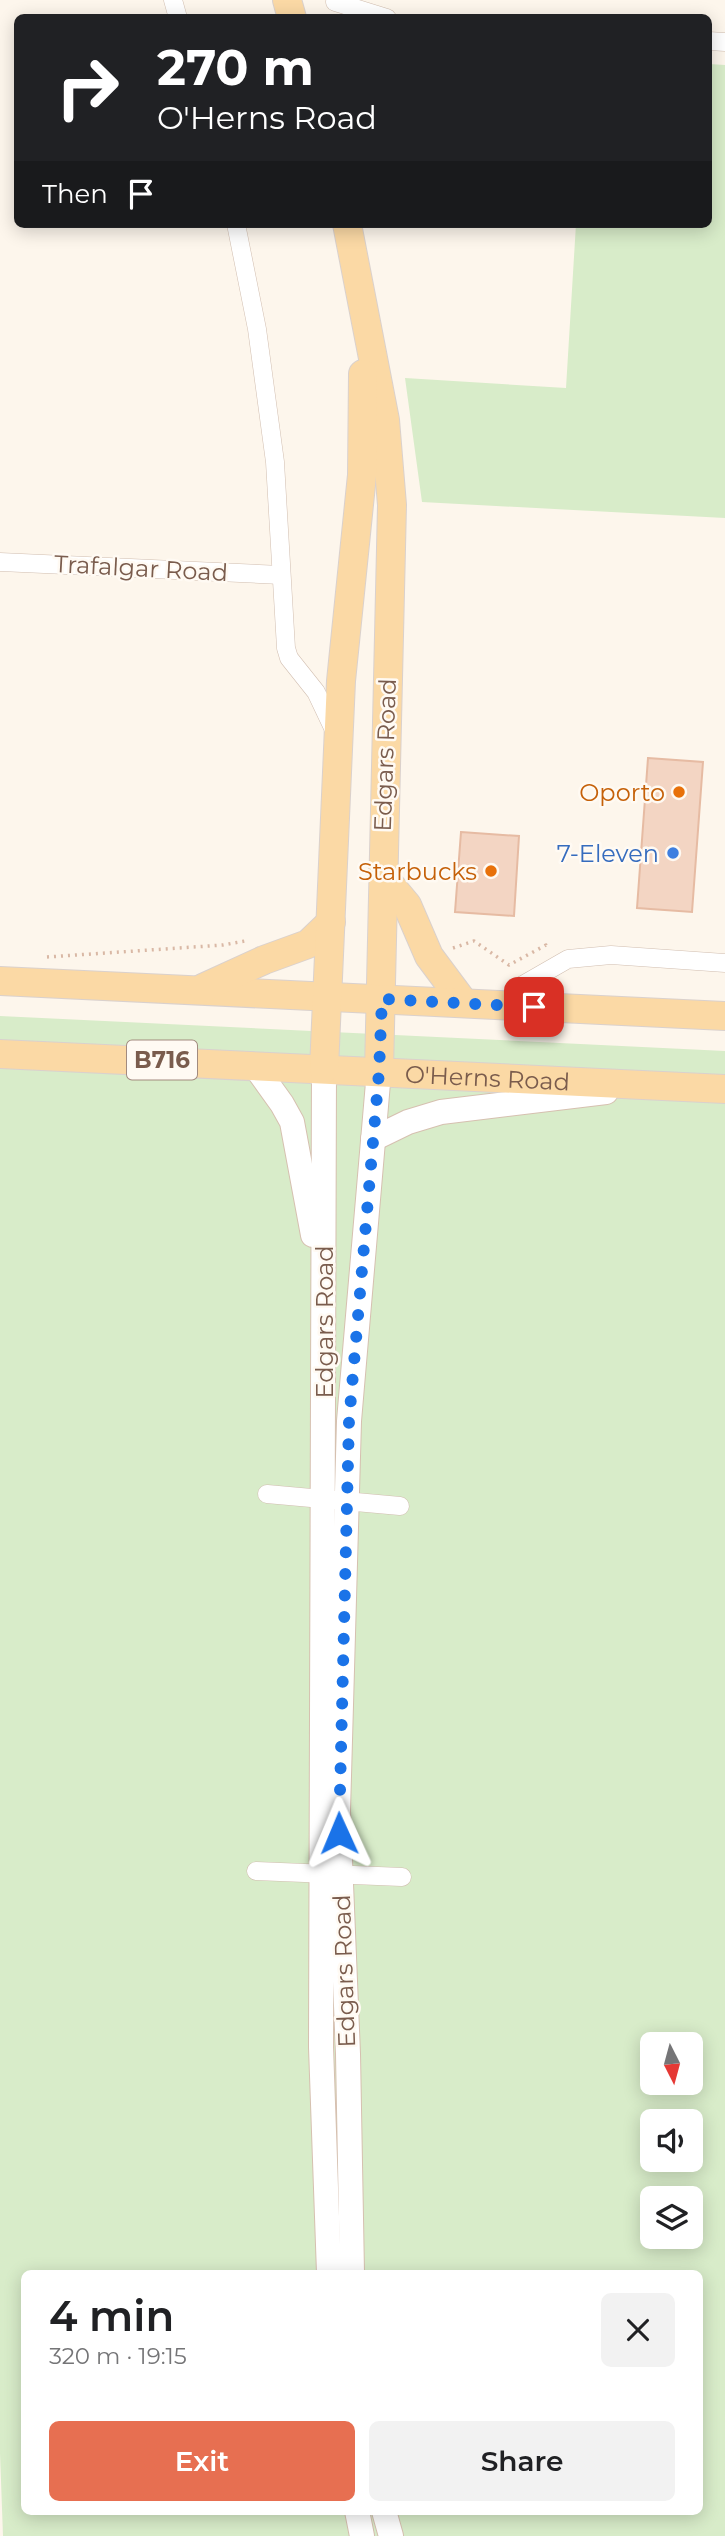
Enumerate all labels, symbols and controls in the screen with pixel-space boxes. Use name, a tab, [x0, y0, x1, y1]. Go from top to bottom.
text: 270 m	[157, 38, 314, 97]
icon: right	[42, 42, 133, 133]
text: O'Herns Road	[157, 98, 377, 137]
icon: arrive	[122, 175, 160, 213]
text: Then	[42, 178, 108, 210]
street label: Trafalgar Road	[53, 549, 229, 587]
street label: Edgars Road	[368, 678, 402, 832]
place label: Oporto	[579, 778, 665, 807]
marker: Oporto	[671, 784, 687, 800]
place label: 7-Eleven	[557, 839, 659, 868]
marker: 7-Eleven	[665, 845, 681, 861]
place label: Starbucks	[358, 857, 477, 886]
marker: Starbucks	[483, 863, 499, 879]
pin	[504, 977, 564, 1037]
icon: arrive	[515, 988, 553, 1026]
road number: B716	[127, 1040, 197, 1079]
street label: O'Herns Road	[404, 1059, 571, 1096]
street label: Edgars Road	[310, 1245, 339, 1399]
position arrow	[302, 1796, 376, 1870]
street label: Edgars Road	[327, 1894, 361, 2048]
north arrow	[640, 2032, 704, 2095]
map controls	[640, 2032, 703, 2249]
button: sound	[640, 2109, 703, 2172]
button: layers	[640, 2186, 703, 2249]
text: 4 min	[49, 2290, 174, 2342]
button: close	[601, 2293, 675, 2367]
text: 320 m · 19:15	[49, 2342, 187, 2370]
button: Exit	[49, 2421, 355, 2501]
button: Share	[369, 2421, 675, 2501]

